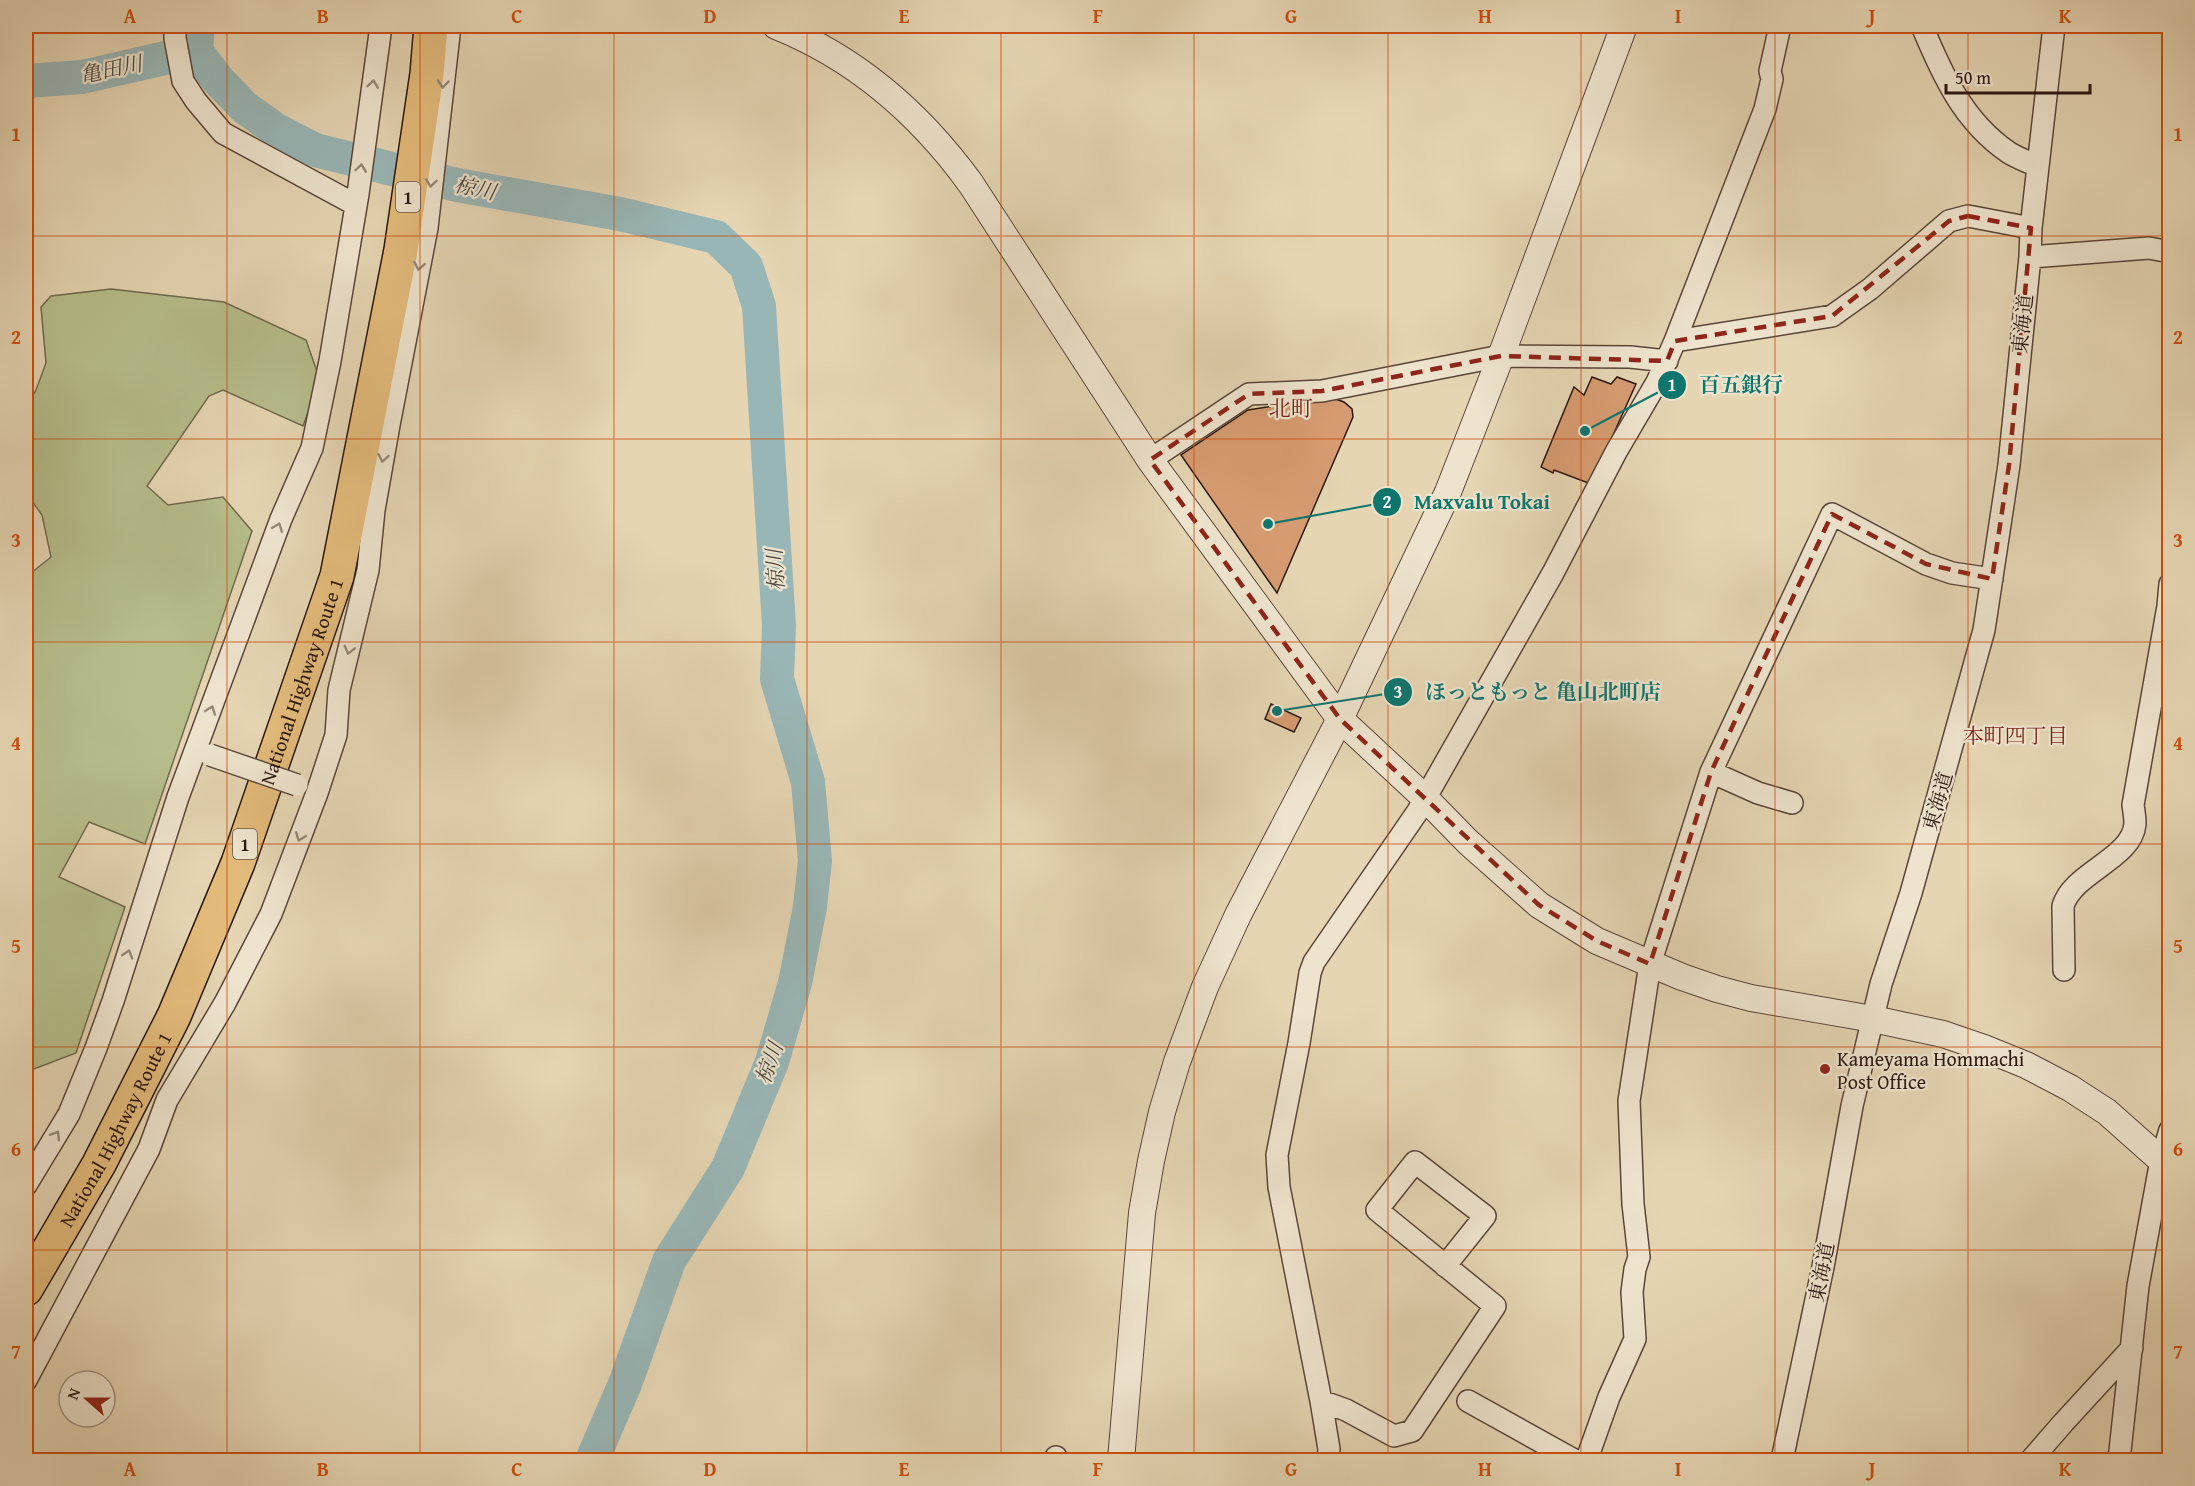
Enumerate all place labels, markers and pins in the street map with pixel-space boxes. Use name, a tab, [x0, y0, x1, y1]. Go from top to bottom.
callout: 百五銀行	[1657, 366, 1795, 405]
callout: Maxvalu Tokai	[1372, 482, 1562, 521]
callout: ほっともっと 亀山北町店	[1383, 673, 1673, 712]
place label: Kameyama Hommachi Post Office	[1837, 1044, 2025, 1096]
marker: Kameyama Hommachi Post Office	[1818, 1062, 1832, 1076]

